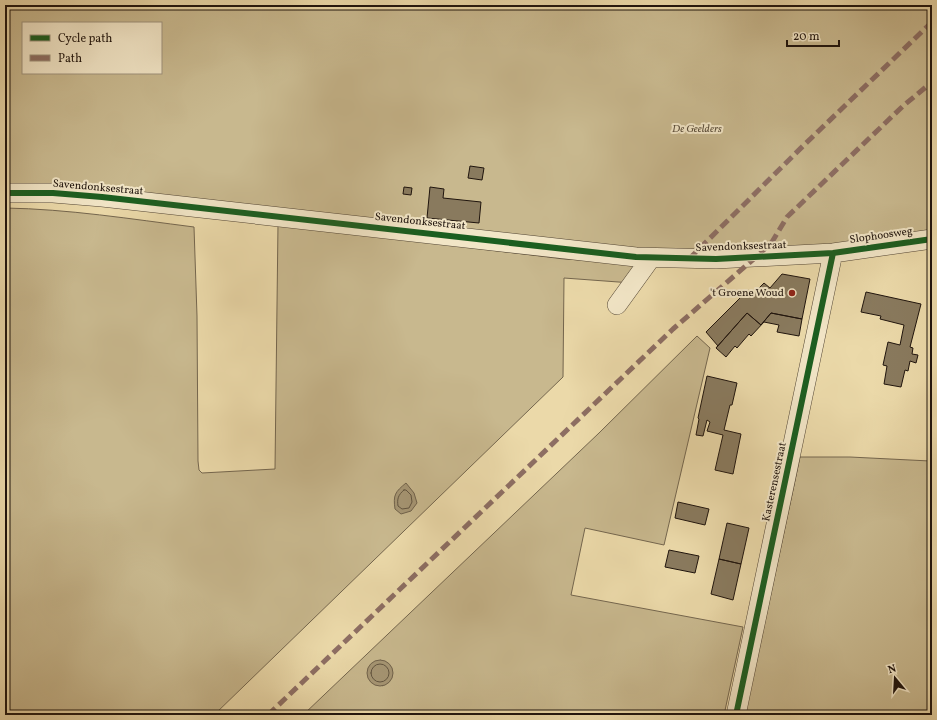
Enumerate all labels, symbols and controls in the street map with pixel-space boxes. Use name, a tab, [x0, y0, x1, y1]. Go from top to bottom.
legend	[22, 22, 162, 74]
scale bar	[787, 22, 839, 48]
text: 20 m	[793, 29, 820, 45]
text: Cycle path	[58, 31, 113, 47]
text: Path	[58, 51, 82, 67]
park label: De Geelders	[672, 122, 722, 137]
street label: Savendonksestraat	[52, 177, 144, 199]
street label: Savendonksestraat	[374, 210, 466, 234]
street label: Slophoosweg	[849, 224, 914, 248]
street label: Savendonksestraat	[695, 238, 787, 256]
place label: 't Groene Woud	[710, 286, 784, 301]
marker: 't Groene Woud	[787, 288, 797, 298]
street label: Kasterensestraat	[759, 441, 791, 523]
north arrow	[875, 658, 915, 698]
text: N	[886, 662, 898, 678]

